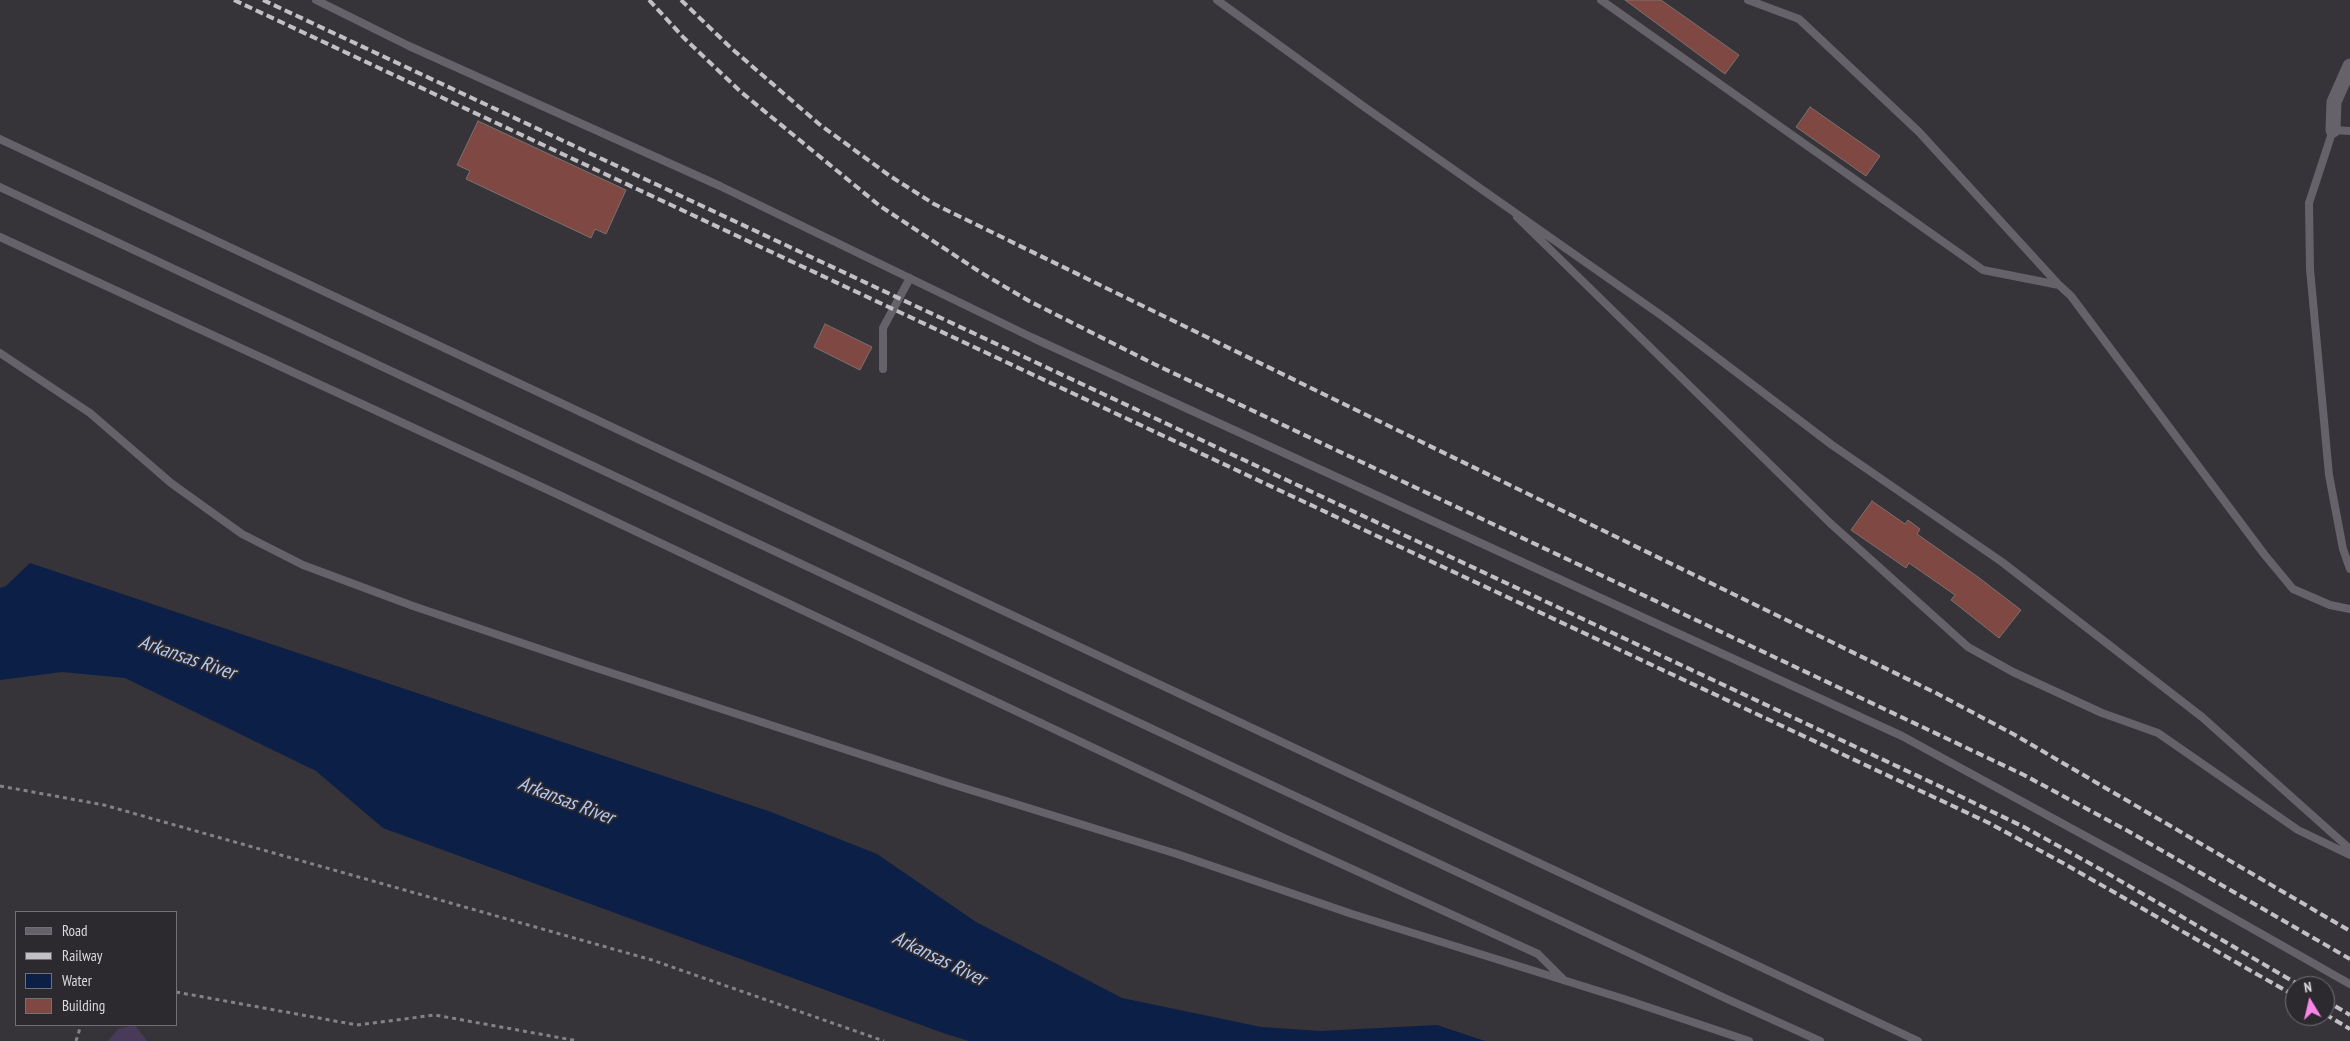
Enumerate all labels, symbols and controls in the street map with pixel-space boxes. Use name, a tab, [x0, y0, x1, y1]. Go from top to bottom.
water label: Arkansas River	[135, 630, 239, 686]
water label: Arkansas River	[515, 772, 617, 830]
legend	[15, 911, 178, 1026]
text: Road	[62, 921, 88, 940]
water label: Arkansas River	[888, 926, 990, 992]
text: Railway	[62, 946, 102, 965]
text: Water	[62, 971, 92, 990]
north arrow	[2285, 976, 2335, 1026]
text: N	[2303, 978, 2313, 997]
text: Building	[62, 996, 105, 1015]

